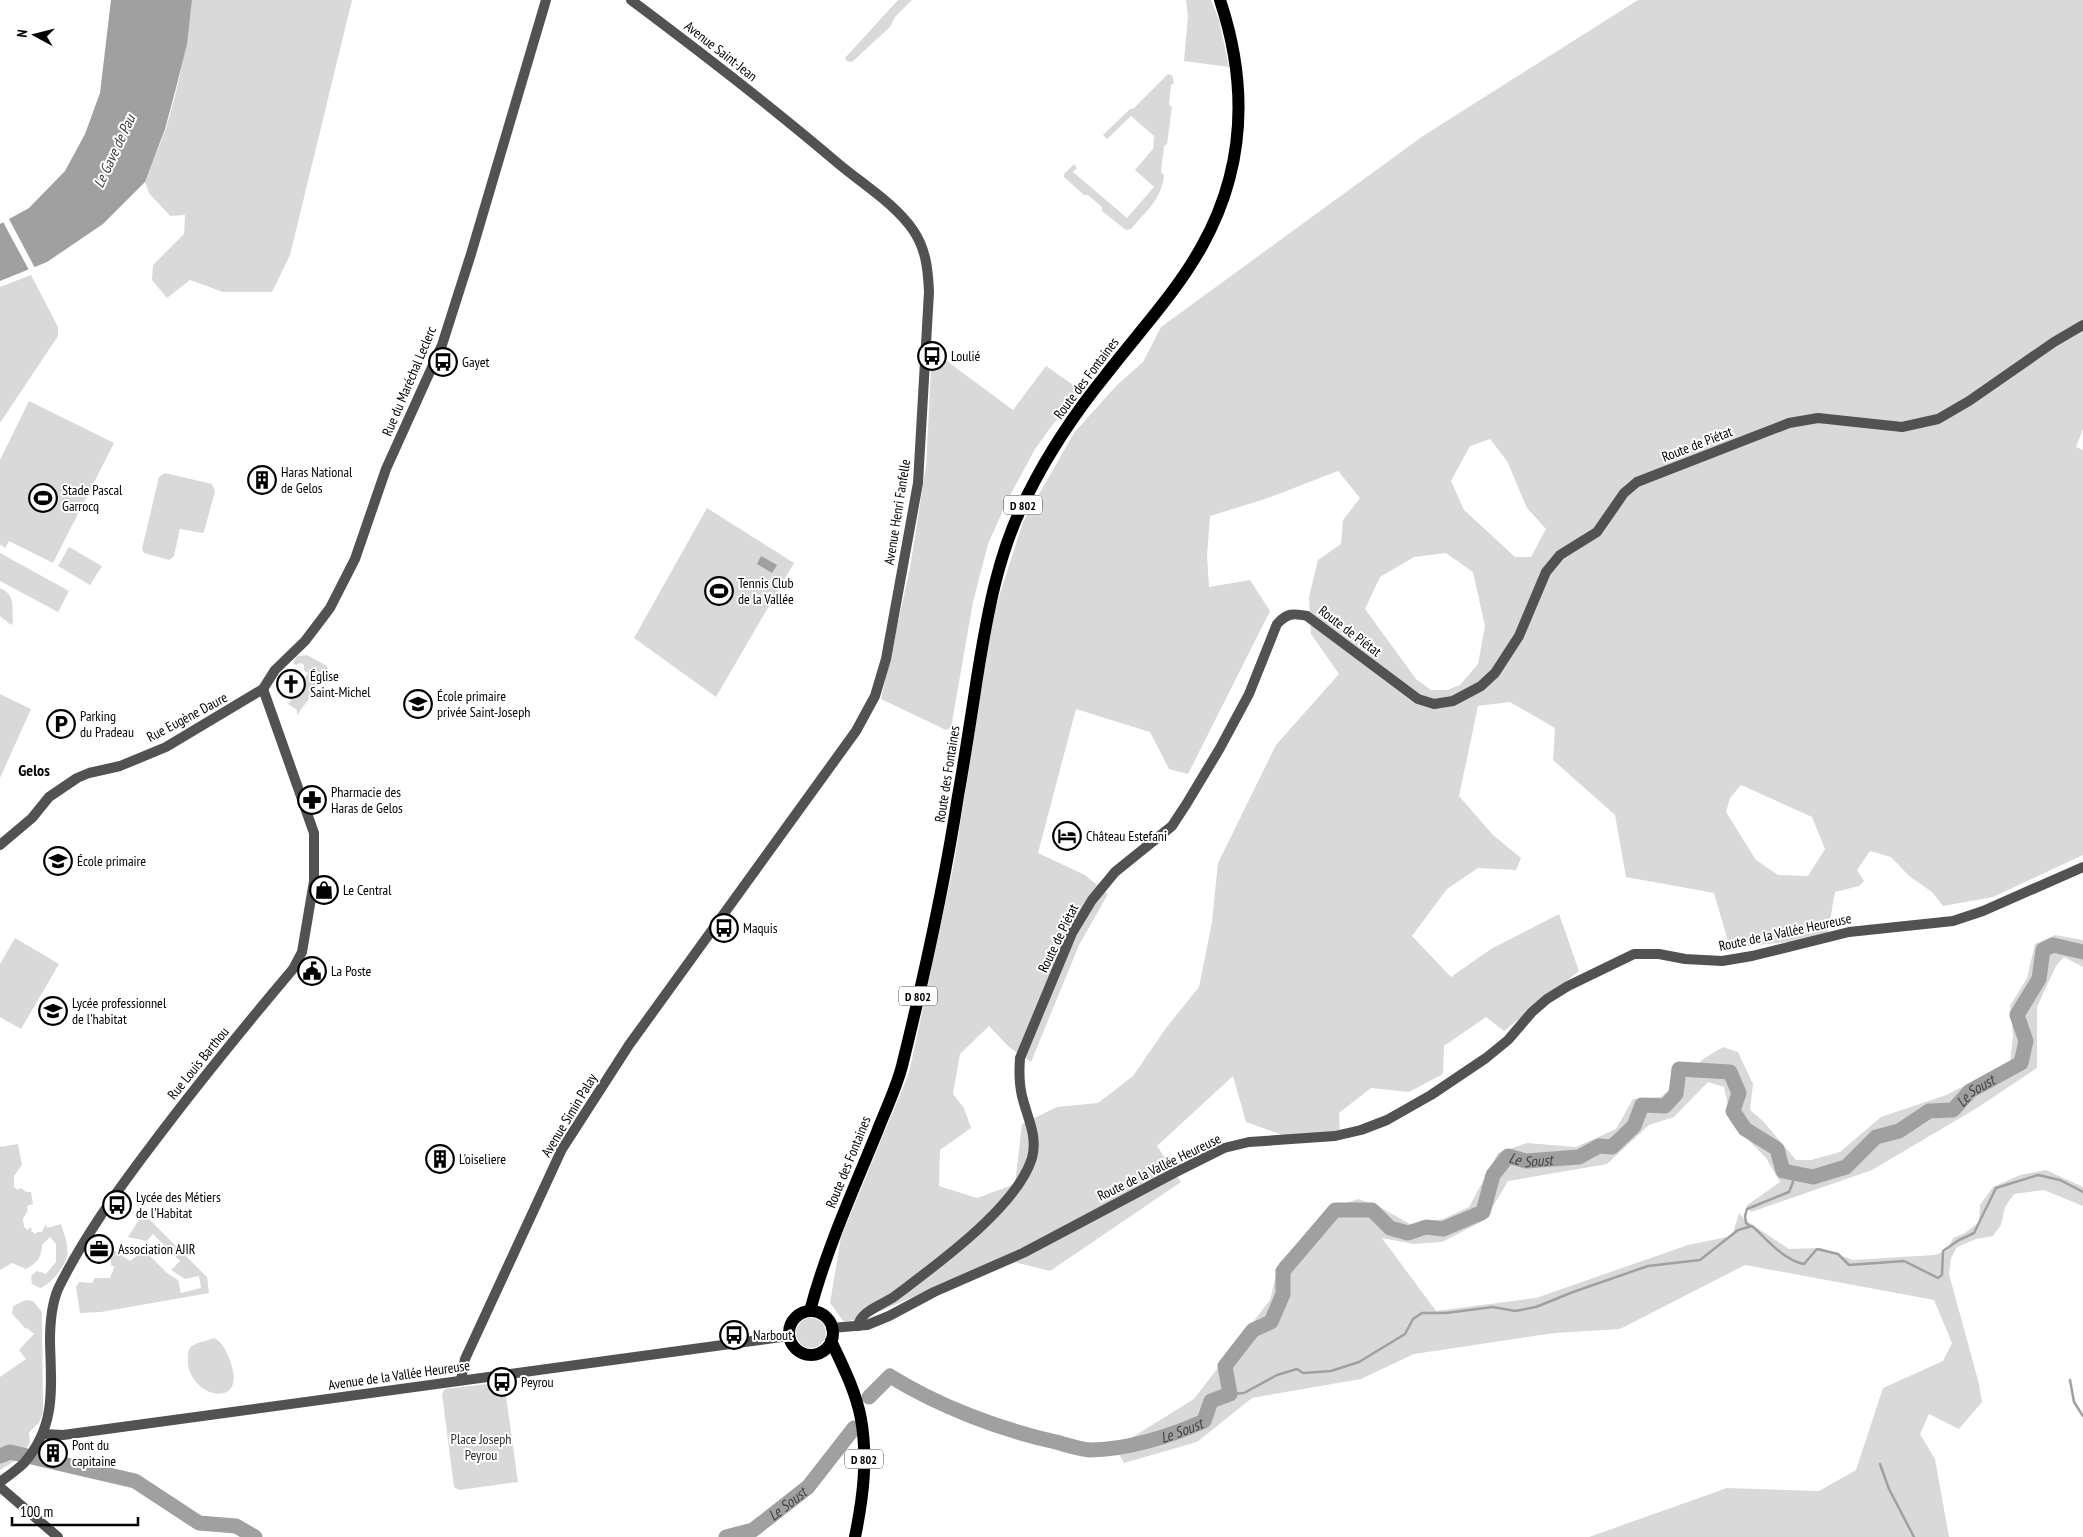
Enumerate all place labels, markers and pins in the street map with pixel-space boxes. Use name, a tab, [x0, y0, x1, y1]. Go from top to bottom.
bus stop icon: Loulié	[917, 341, 947, 371]
bus stop icon: Gayet	[428, 347, 458, 377]
place label: Loulié	[951, 347, 981, 365]
place label: Gayet	[462, 353, 490, 371]
place label: Haras National de Gelos	[281, 463, 353, 497]
building icon: Haras National de Gelos	[247, 465, 277, 495]
place label: Stade Pascal Garrocq	[62, 481, 123, 515]
sports icon: Stade Pascal Garrocq	[28, 483, 58, 513]
place label: Tennis Club de la Vallée	[738, 574, 794, 608]
sports icon: Tennis Club de la Vallée	[704, 576, 734, 606]
place label: Église Saint-Michel	[310, 667, 371, 701]
church icon: Église Saint-Michel	[276, 669, 306, 699]
place label: École primaire privée Saint-Joseph	[437, 687, 530, 721]
school or university icon: École primaire privée Saint-Joseph	[403, 689, 433, 719]
place label: Parking du Pradeau	[80, 707, 134, 741]
parking icon: Parking du Pradeau	[46, 709, 76, 739]
place label: Pharmacie des Haras de Gelos	[331, 783, 403, 817]
pharmacy icon: Pharmacie des Haras de Gelos	[297, 785, 327, 815]
hotel icon: Château Estefani	[1052, 821, 1082, 851]
place label: Château Estefani	[1086, 827, 1167, 845]
school or university icon: École primaire	[43, 846, 73, 876]
place label: École primaire	[77, 852, 146, 870]
shop icon: Le Central	[309, 875, 339, 905]
place label: Le Central	[343, 881, 392, 899]
bus stop icon: Maquis	[709, 913, 739, 943]
place label: Maquis	[743, 919, 778, 937]
public building icon: La Poste	[297, 956, 327, 986]
place label: La Poste	[331, 962, 372, 980]
place label: Lycée professionnel de l'habitat	[72, 994, 167, 1028]
school or university icon: Lycée professionnel de l'habitat	[38, 996, 68, 1026]
building icon: L'oiseliere	[425, 1144, 455, 1174]
place label: L'oiseliere	[459, 1150, 506, 1168]
place label: Lycée des Métiers de l'Habitat	[136, 1188, 221, 1222]
bus stop icon: Lycée des Métiers de l'Habitat	[102, 1190, 132, 1220]
office icon: Association AJIR	[84, 1234, 114, 1264]
place label: Association AJIR	[118, 1240, 196, 1258]
bus stop icon: Narbout	[719, 1320, 749, 1350]
place label: Narbout	[753, 1326, 792, 1344]
bus stop icon: Peyrou	[487, 1367, 517, 1397]
place label: Peyrou	[521, 1373, 554, 1391]
place label: Pont du capitaine	[72, 1436, 116, 1470]
building icon: Pont du capitaine	[38, 1438, 68, 1468]

